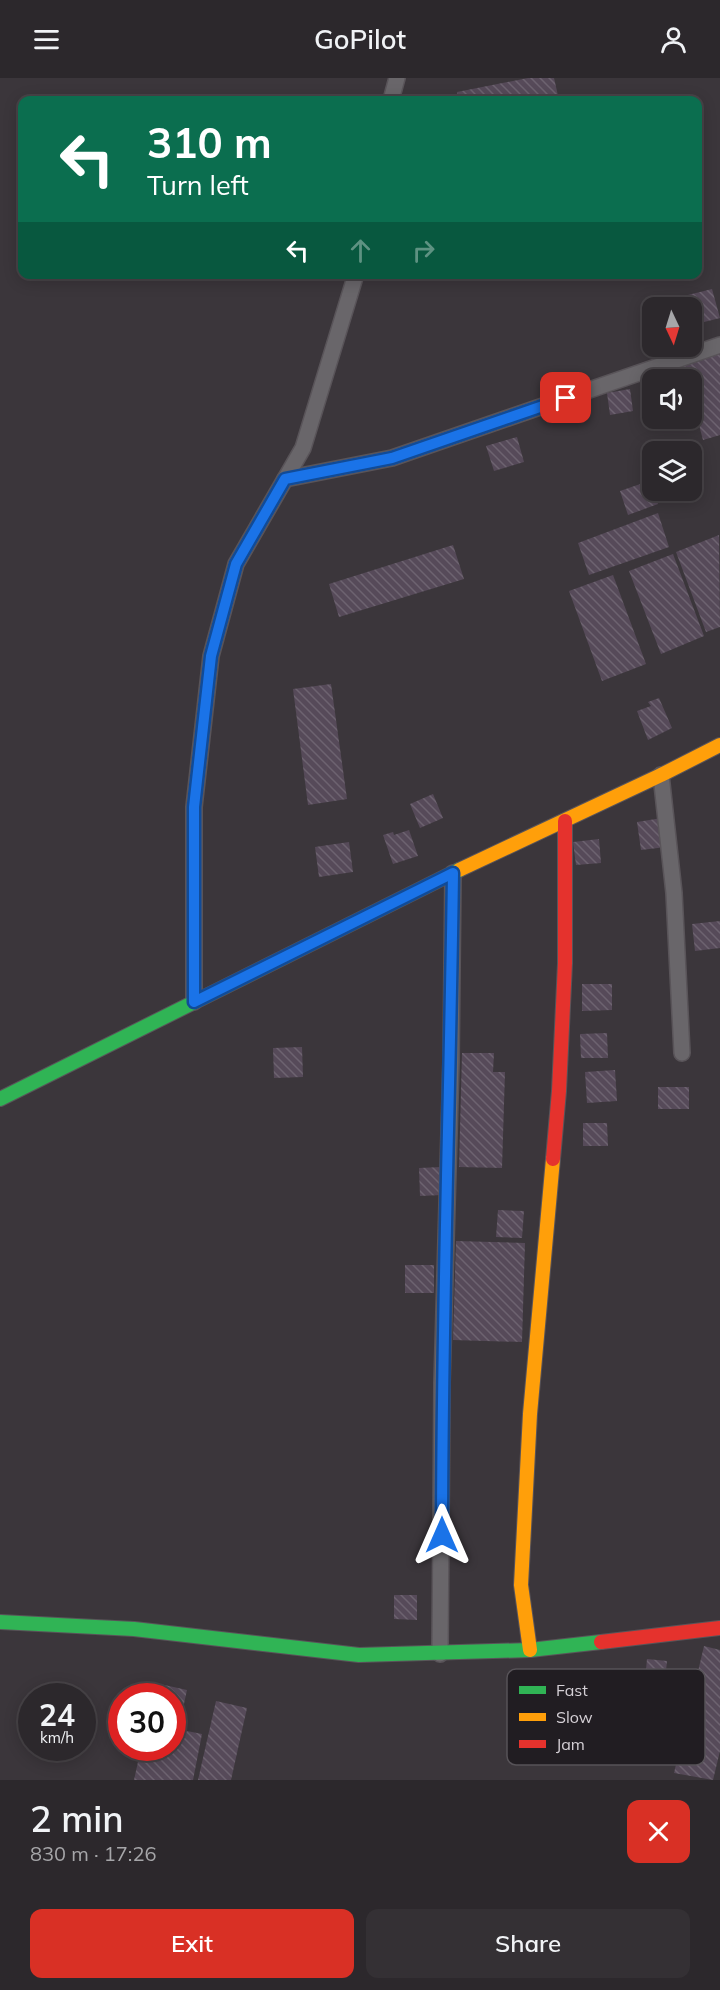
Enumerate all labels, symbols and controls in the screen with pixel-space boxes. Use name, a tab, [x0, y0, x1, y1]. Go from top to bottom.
text: GoPilot	[314, 22, 406, 56]
icon: menu	[30, 23, 63, 56]
icon: person	[657, 23, 690, 56]
text: 310 m	[147, 116, 272, 169]
icon: left	[48, 120, 126, 198]
text: Turn left	[147, 168, 249, 202]
icon: left	[281, 234, 314, 267]
icon: ahead	[344, 234, 377, 267]
icon: right	[407, 234, 440, 267]
north arrow	[642, 297, 702, 357]
map controls	[642, 297, 702, 501]
button: sound	[642, 369, 702, 429]
pin	[540, 372, 591, 423]
icon: arrive	[549, 381, 582, 414]
button: layers	[642, 441, 702, 501]
position arrow	[410, 1503, 474, 1567]
legend	[507, 1669, 705, 1765]
text: Fast	[556, 1680, 588, 1700]
speed limit sign: 30	[108, 1683, 186, 1761]
text: 24	[39, 1696, 75, 1734]
text: Slow	[556, 1707, 593, 1727]
text: km/h	[40, 1728, 74, 1747]
text: Jam	[556, 1734, 585, 1754]
text: 2 min	[30, 1796, 124, 1841]
button: close	[627, 1800, 690, 1863]
text: 830 m · 17:26	[30, 1841, 156, 1866]
button: Exit	[30, 1909, 354, 1978]
button: Share	[366, 1909, 690, 1978]

